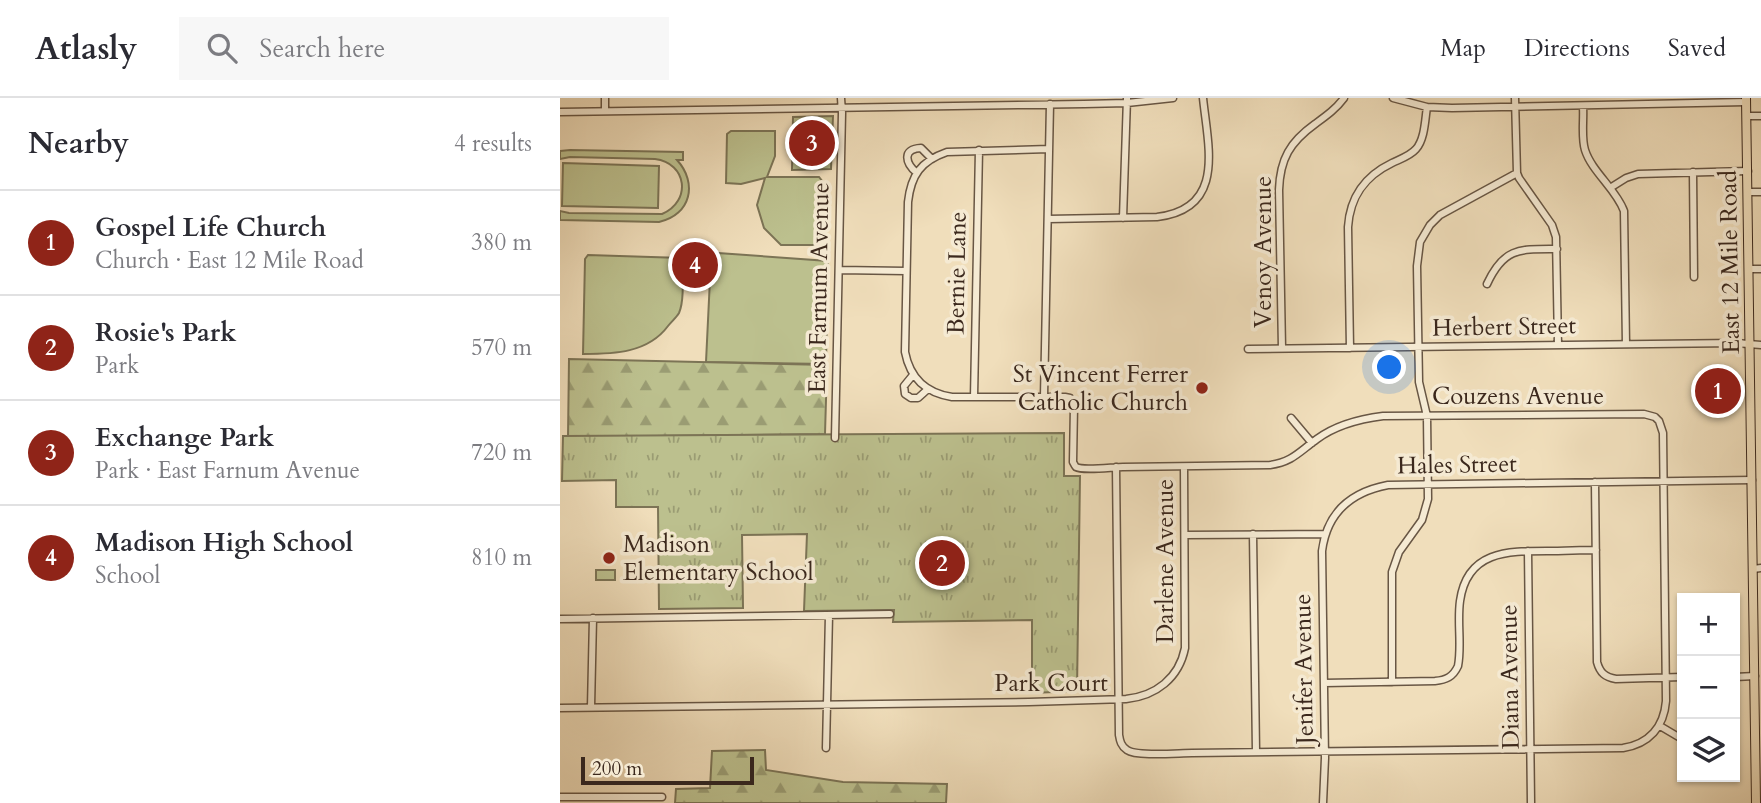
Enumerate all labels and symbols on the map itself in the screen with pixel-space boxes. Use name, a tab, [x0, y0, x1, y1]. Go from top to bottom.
pin: 3	[789, 117, 835, 169]
street label: East 12 Mile Road	[1712, 170, 1748, 354]
street label: Venoy Avenue	[1247, 176, 1280, 328]
street label: East Farnum Avenue	[801, 182, 837, 394]
street label: Bernie Lane	[939, 211, 975, 335]
pin: 4	[672, 239, 718, 291]
street label: Herbert Street	[1432, 309, 1577, 345]
your location	[1372, 350, 1406, 384]
place label: St Vincent Ferrer Catholic Church	[1013, 358, 1188, 419]
pin: 1	[1695, 365, 1741, 417]
marker: St Vincent Ferrer Catholic Church	[1194, 380, 1210, 396]
street label: Couzens Avenue	[1432, 380, 1604, 413]
street label: Hales Street	[1397, 447, 1518, 483]
street label: Darlene Avenue	[1149, 479, 1182, 643]
place label: Madison Elementary School	[623, 528, 814, 589]
pin: 2	[919, 537, 965, 589]
marker: Madison Elementary School	[601, 550, 617, 566]
street label: Jenifer Avenue	[1286, 593, 1322, 748]
street label: Diana Avenue	[1492, 604, 1528, 750]
street label: Park Court	[994, 667, 1108, 700]
scale bar	[581, 754, 754, 786]

